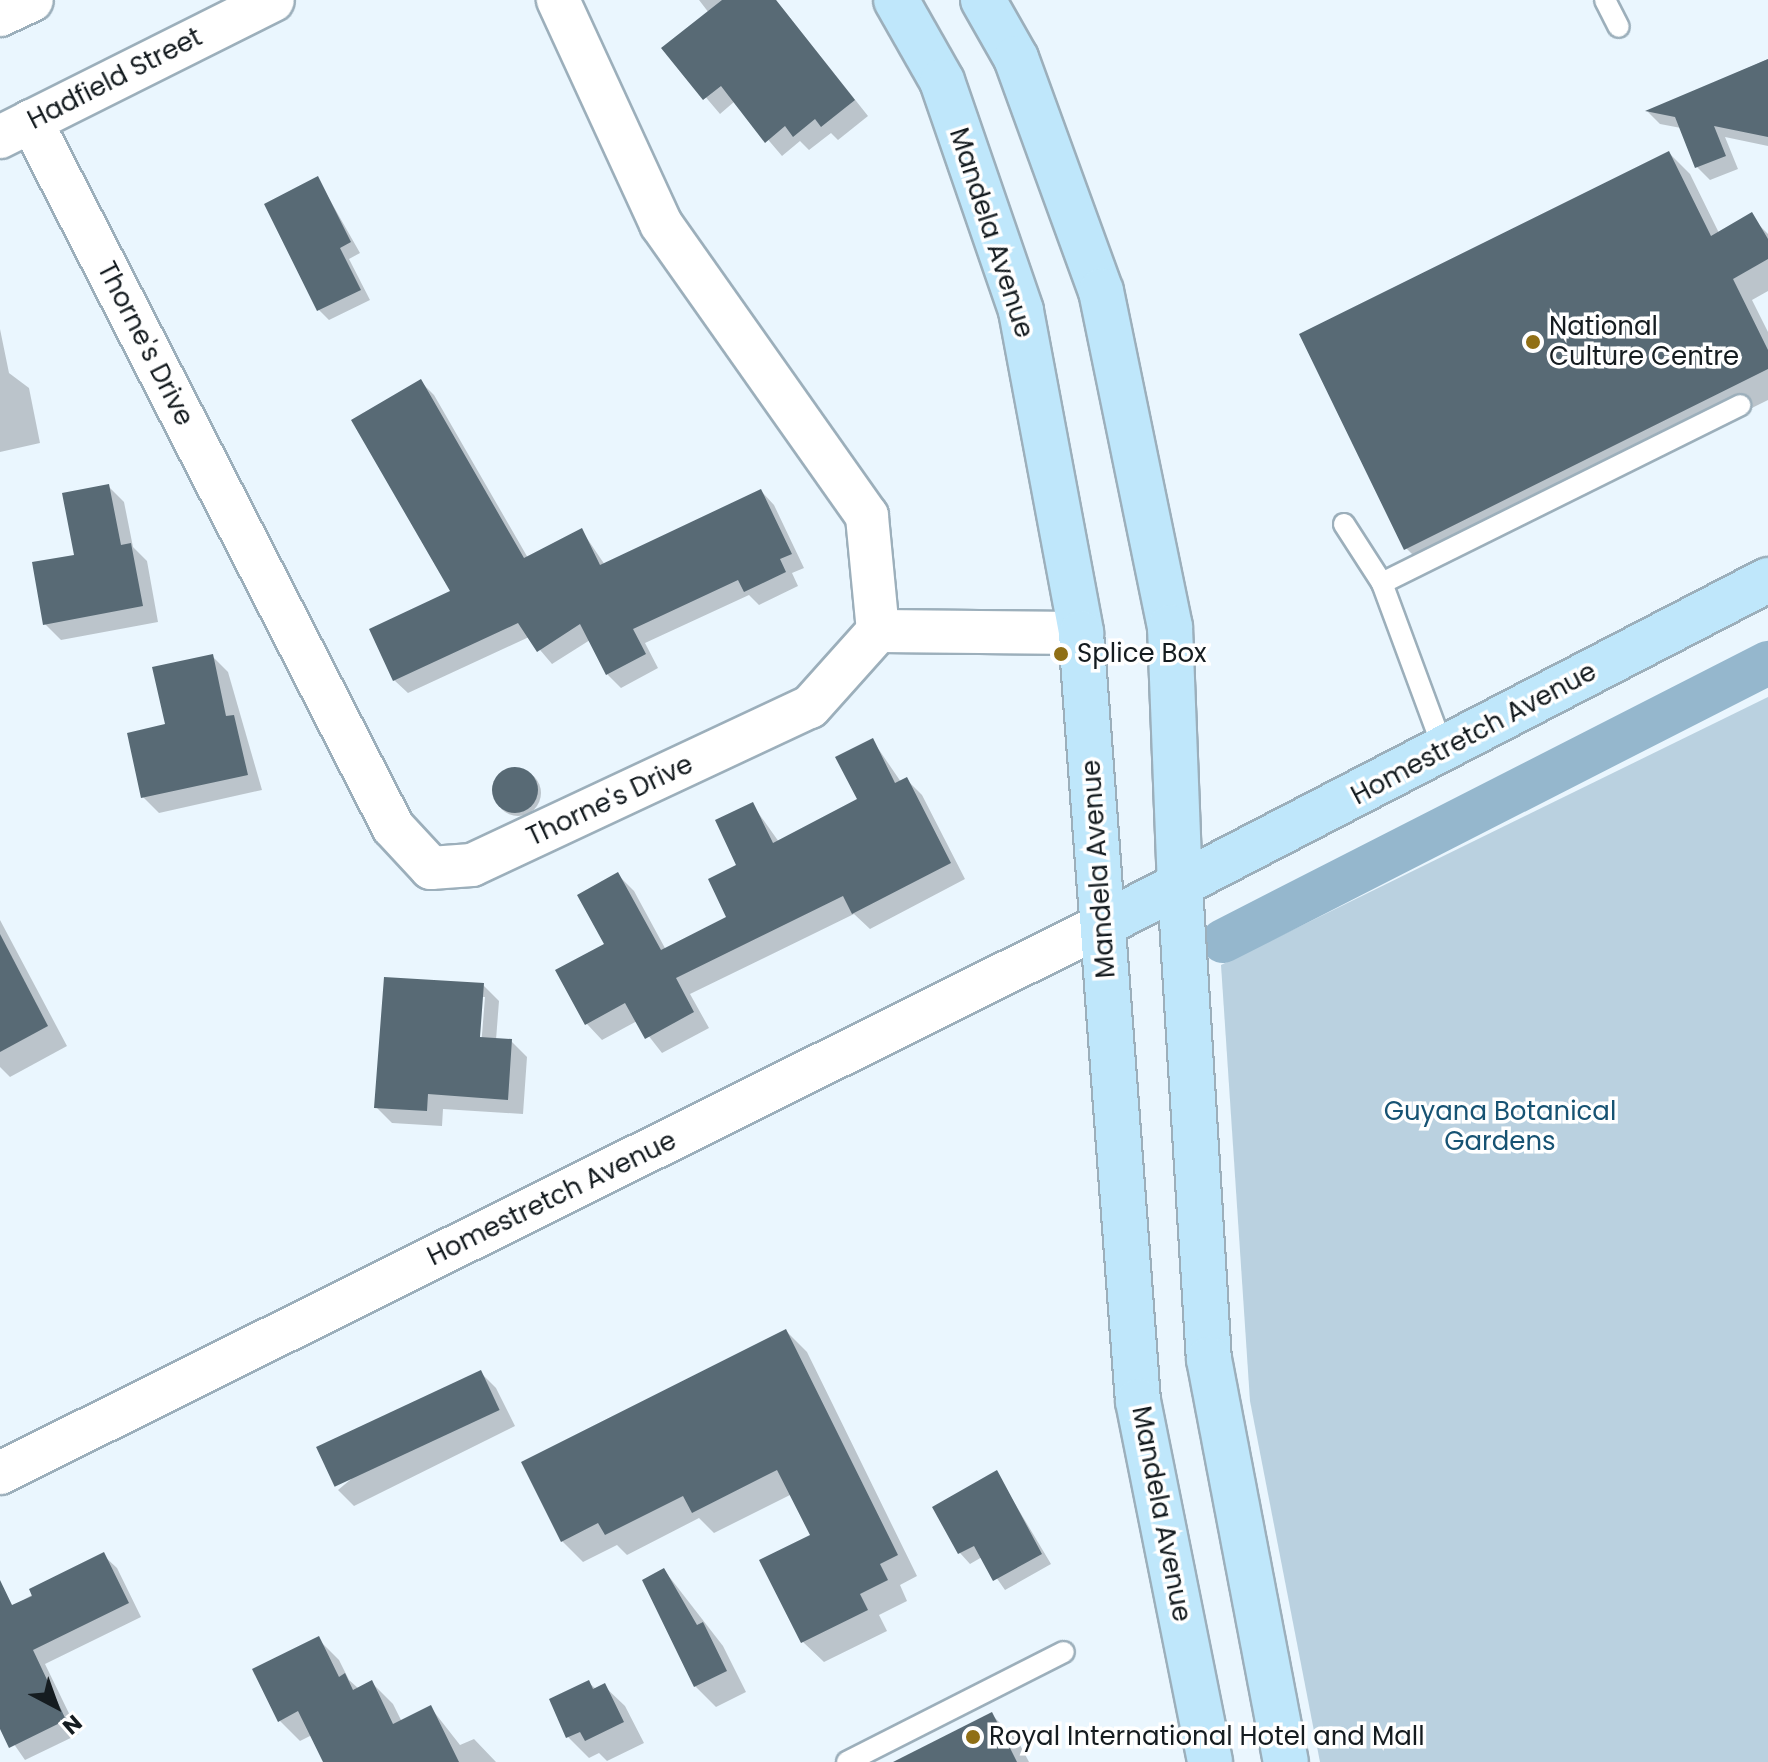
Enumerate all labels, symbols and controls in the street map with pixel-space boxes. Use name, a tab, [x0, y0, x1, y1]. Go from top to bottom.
street label: Hadfield Street	[23, 22, 207, 136]
street label: Mandela Avenue	[942, 124, 1040, 342]
street label: Thorne's Drive	[90, 257, 200, 431]
place label: National Culture Centre	[1549, 311, 1739, 372]
marker: National Culture Centre	[1524, 333, 1542, 351]
place label: Splice Box	[1077, 638, 1207, 670]
marker: Splice Box	[1052, 645, 1070, 663]
street label: Homestretch Avenue	[1346, 656, 1602, 812]
street label: Thorne's Drive	[522, 749, 698, 853]
street label: Mandela Avenue	[1076, 759, 1122, 979]
park label: Guyana Botanical Gardens	[1384, 1096, 1616, 1158]
street label: Homestretch Avenue	[423, 1125, 681, 1273]
street label: Mandela Avenue	[1125, 1404, 1197, 1624]
north arrow	[16, 1666, 96, 1746]
text: N	[56, 1707, 88, 1742]
place label: Royal International Hotel and Mall	[989, 1721, 1425, 1753]
marker: Royal International Hotel and Mall	[964, 1728, 982, 1746]

